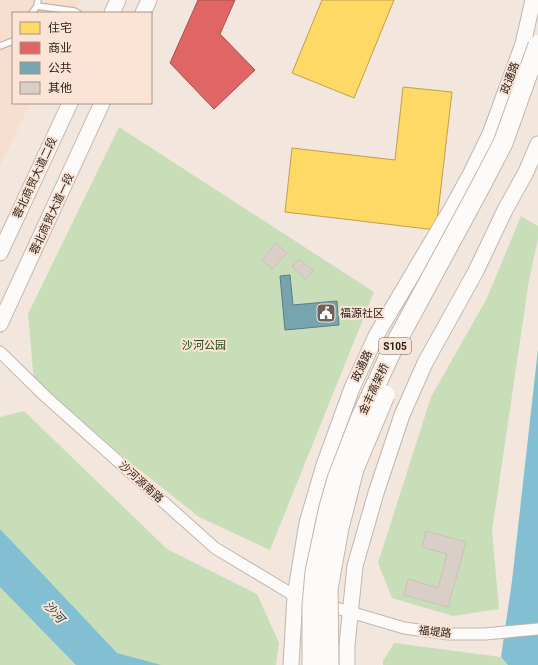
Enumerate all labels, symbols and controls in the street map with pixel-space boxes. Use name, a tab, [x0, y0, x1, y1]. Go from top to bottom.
legend	[12, 12, 152, 104]
text: 住宅	[48, 21, 72, 35]
text: 商业	[48, 41, 72, 55]
street label: 政通路	[498, 60, 522, 96]
text: 公共	[48, 61, 72, 75]
text: 其他	[48, 81, 72, 95]
street label: 蓉北商贸大道二段	[11, 135, 59, 221]
street label: 蓉北商贸大道一段	[28, 171, 76, 257]
public building icon: 福源社区	[315, 302, 337, 324]
place label: 福源社区	[340, 307, 384, 320]
road number: S105	[379, 338, 411, 354]
park label: 沙河公园	[182, 339, 226, 352]
street label: 政通路	[349, 348, 375, 384]
street label: 金丰高架桥	[356, 361, 392, 417]
street label: 沙河源南路	[116, 459, 166, 505]
water label: 沙河	[41, 598, 69, 627]
street label: 福堤路	[418, 624, 452, 640]

